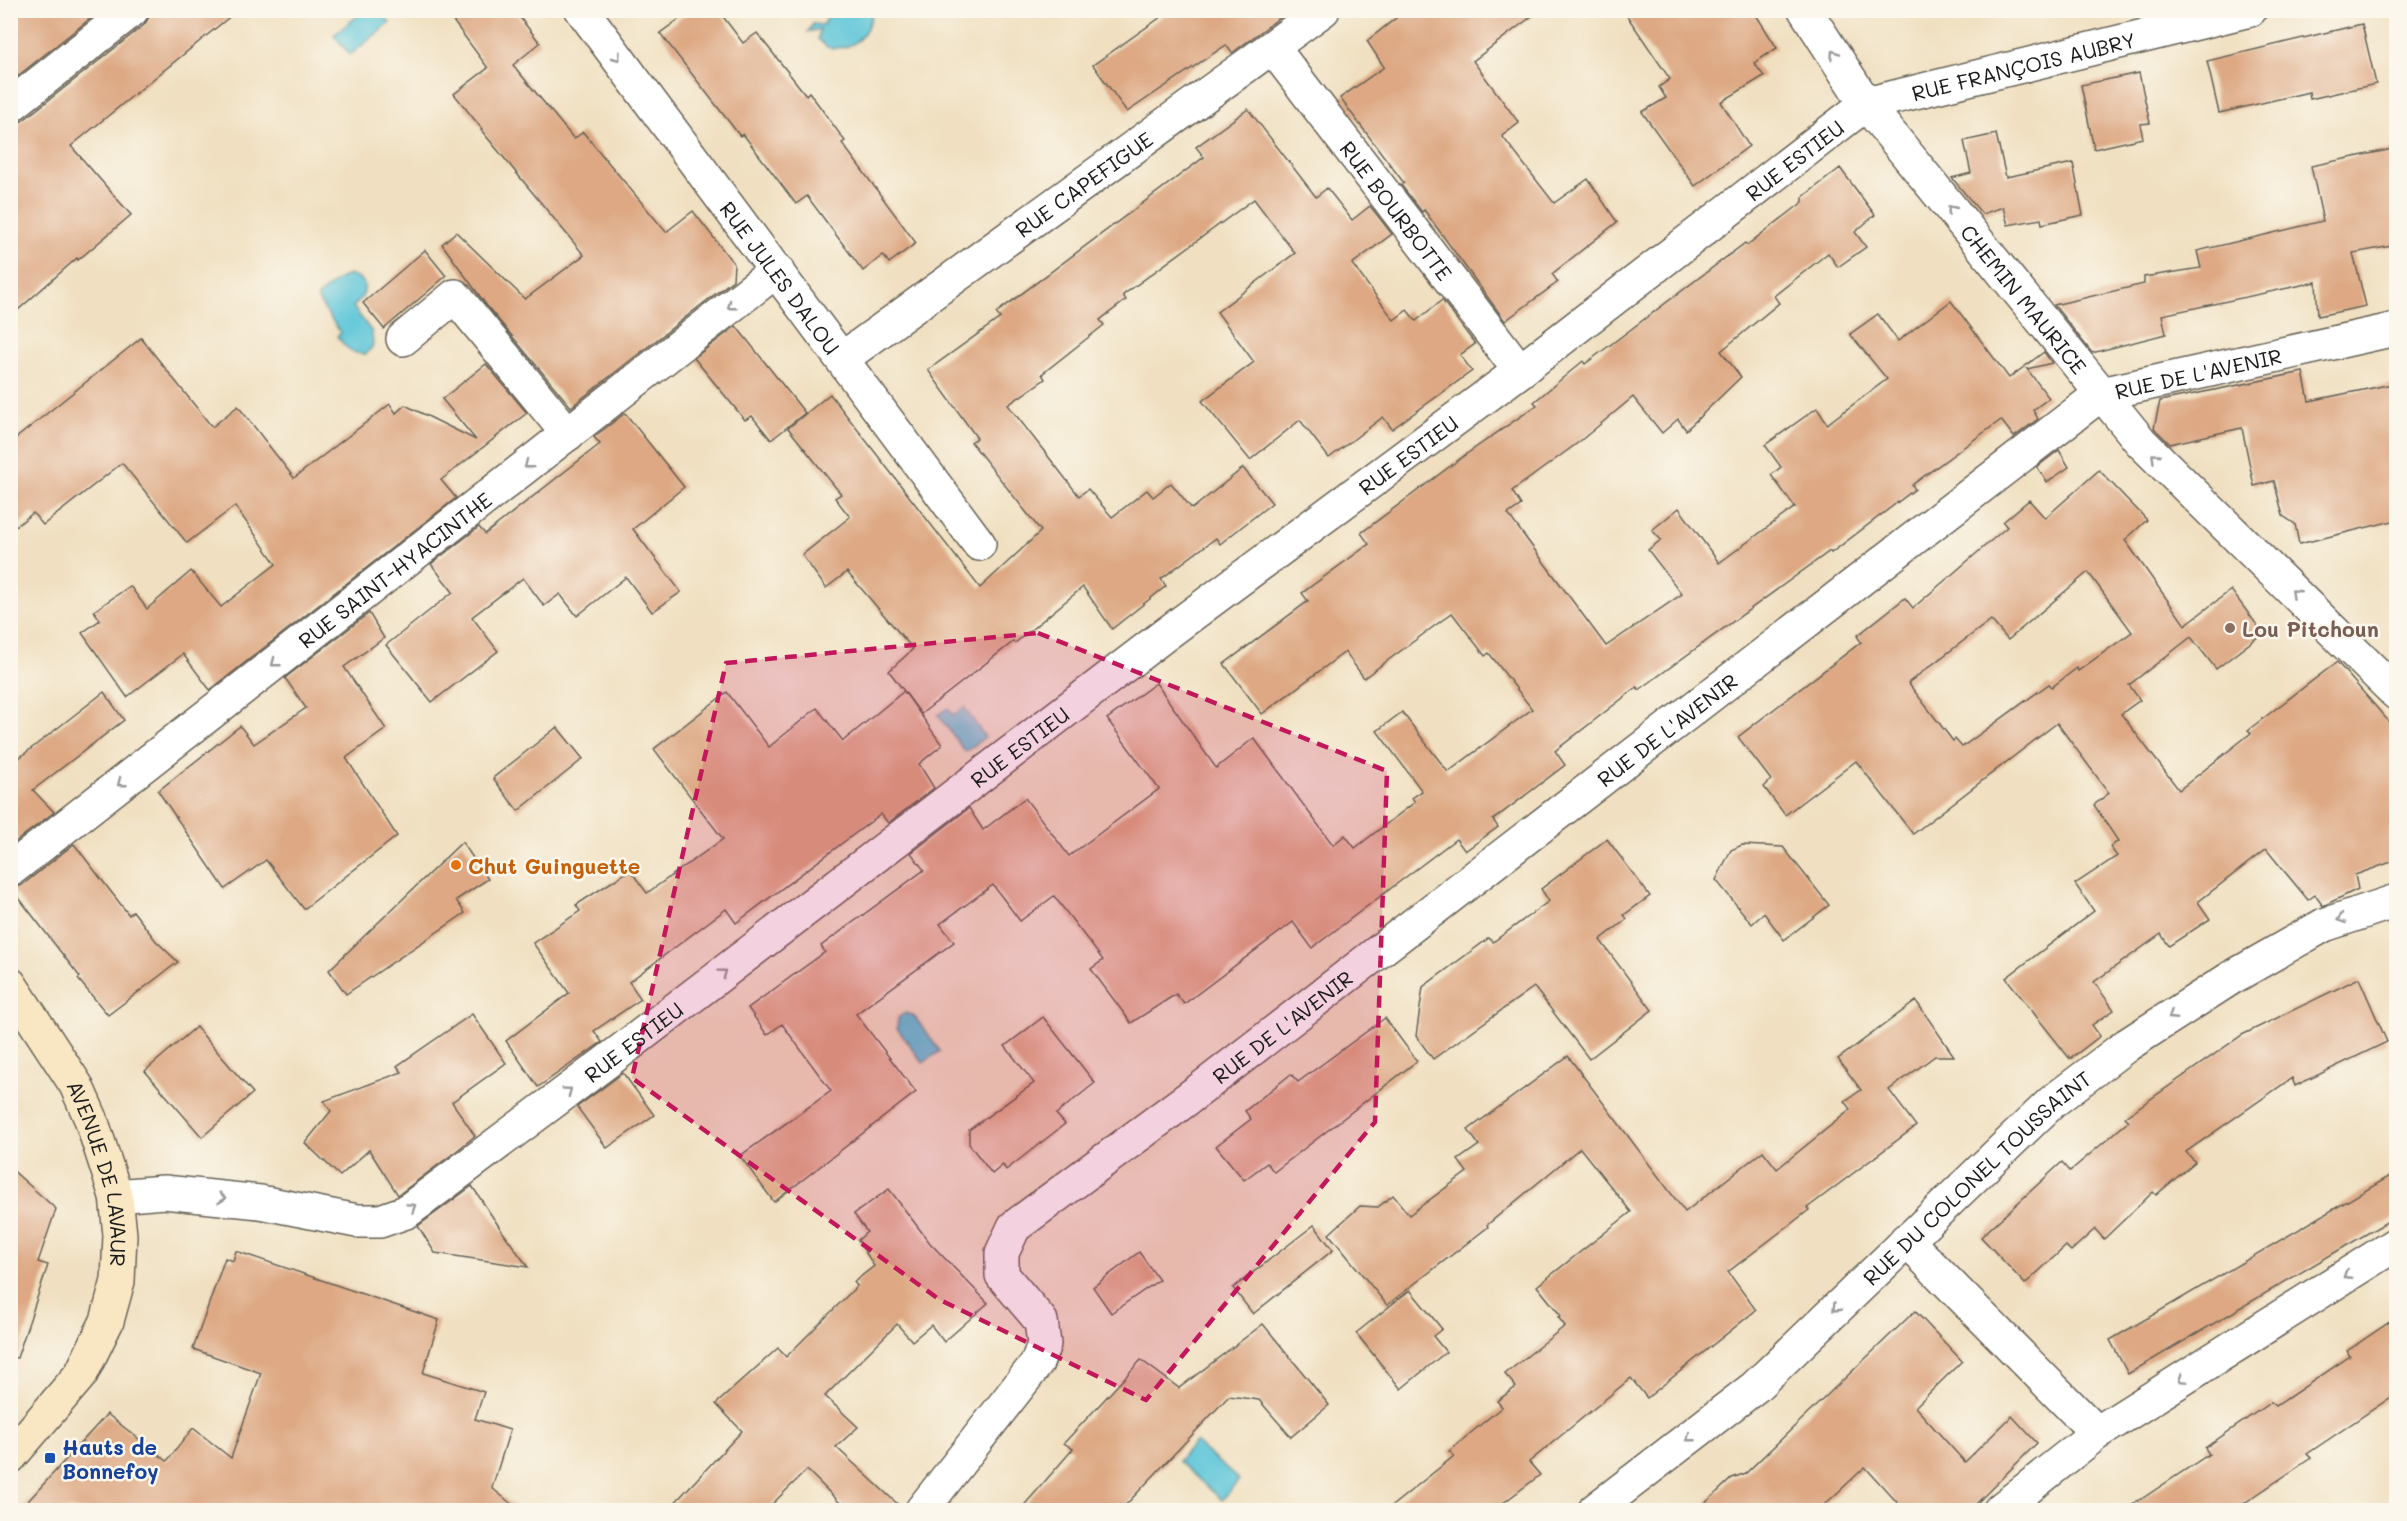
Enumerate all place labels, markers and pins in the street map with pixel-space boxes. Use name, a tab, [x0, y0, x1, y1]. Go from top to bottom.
place label: Lou Pitchoun	[2242, 615, 2379, 642]
marker: Lou Pitchoun	[2223, 621, 2237, 635]
place label: Chut Guinguette	[468, 852, 640, 879]
marker: Chut Guinguette	[449, 858, 463, 872]
place label: Hauts de Bonnefoy	[62, 1433, 159, 1485]
marker: Hauts de Bonnefoy	[43, 1451, 57, 1465]

